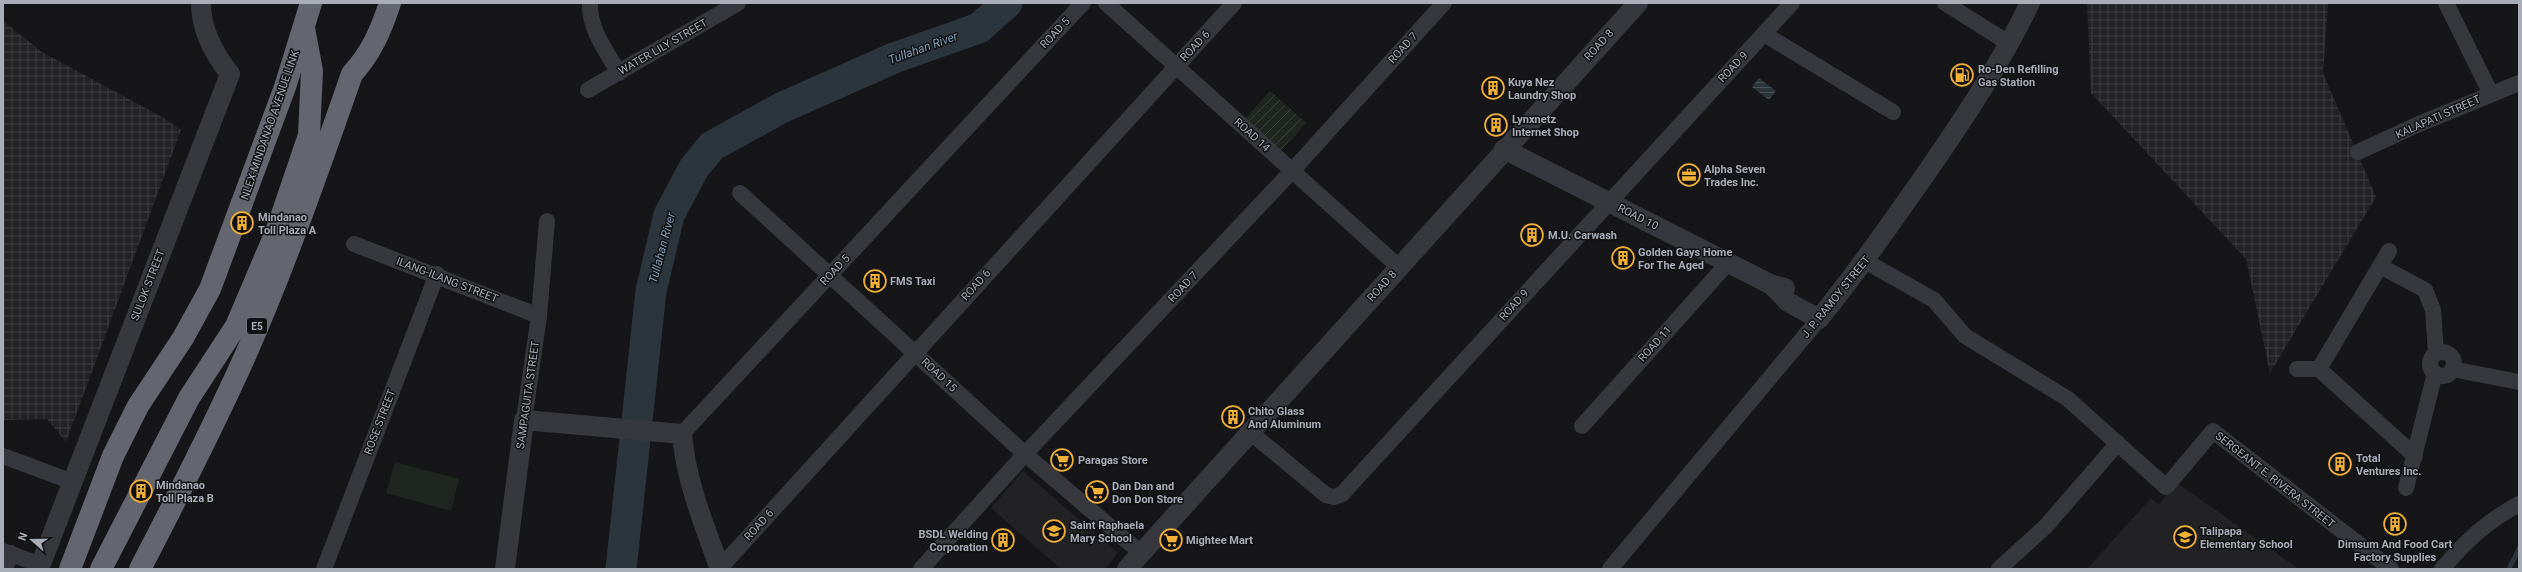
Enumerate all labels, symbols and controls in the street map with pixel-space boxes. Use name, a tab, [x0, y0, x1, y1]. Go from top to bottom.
street label: ROAD 5	[1037, 15, 1073, 51]
street label: WATER LILY STREET	[616, 16, 710, 78]
street label: ROAD 8	[1582, 27, 1616, 63]
street label: ROAD 6	[1177, 28, 1213, 64]
water label: Tullahan River	[886, 29, 960, 67]
street label: ROAD 7	[1386, 30, 1420, 66]
street label: NLEX-MINDANAO AVENUE LINK	[238, 48, 302, 202]
street label: ROAD 9	[1715, 49, 1751, 85]
fuel station icon: Ro-Den Refilling Gas Station	[1949, 62, 1975, 88]
place label: Ro-Den Refilling Gas Station	[1978, 63, 2058, 89]
building icon: Kuya Nez Laundry Shop	[1480, 75, 1506, 101]
place label: Kuya Nez Laundry Shop	[1508, 76, 1576, 102]
street label: KALAPATI STREET	[2394, 92, 2483, 142]
building icon: Lynxnetz Internet Shop	[1483, 112, 1509, 138]
place label: Lynxnetz Internet Shop	[1512, 113, 1579, 139]
street label: ROAD 14	[1231, 116, 1273, 154]
office icon: Alpha Seven Trades Inc.	[1676, 162, 1702, 188]
place label: Alpha Seven Trades Inc.	[1704, 163, 1766, 189]
street label: ROAD 10	[1616, 201, 1660, 233]
building icon: Mindanao Toll Plaza A	[229, 210, 255, 236]
water label: Tullahan River	[646, 210, 678, 285]
place label: Mindanao Toll Plaza A	[258, 211, 317, 237]
building icon: M.U. Carwash	[1519, 222, 1545, 248]
place label: M.U. Carwash	[1548, 229, 1617, 242]
building icon: Golden Gays Home For The Aged	[1610, 245, 1636, 271]
place label: Golden Gays Home For The Aged	[1638, 246, 1732, 272]
street label: SULOK STREET	[128, 247, 168, 323]
street label: ROAD 5	[817, 252, 853, 288]
street label: J. P. RAMOY STREET	[1799, 253, 1873, 341]
street label: ILANG-ILANG STREET	[394, 255, 500, 306]
street label: ROAD 6	[959, 267, 993, 303]
building icon: FMS Taxi	[862, 268, 888, 294]
street label: ROAD 8	[1365, 268, 1399, 304]
street label: ROAD 7	[1165, 269, 1201, 305]
place label: FMS Taxi	[890, 275, 935, 288]
street label: ROAD 9	[1497, 287, 1531, 323]
road number: E5	[247, 318, 267, 334]
street label: ROAD 11	[1636, 323, 1674, 365]
street label: SAMPAGUITA STREET	[514, 340, 542, 450]
street label: ROAD 15	[919, 355, 959, 395]
street label: ROSE STREET	[362, 387, 399, 456]
building icon: Chito Glass And Aluminum	[1220, 404, 1246, 430]
place label: Chito Glass And Aluminum	[1248, 405, 1321, 431]
street label: SERGEANT E. RIVERA STREET	[2213, 429, 2338, 531]
supermarket icon: Paragas Store	[1049, 447, 1075, 473]
building icon: Total Ventures Inc.	[2327, 451, 2353, 477]
place label: Total Ventures Inc.	[2356, 452, 2422, 478]
place label: Paragas Store	[1078, 454, 1148, 467]
building icon: Mindanao Toll Plaza B	[128, 478, 154, 504]
place label: Mindanao Toll Plaza B	[156, 479, 214, 505]
supermarket icon: Dan Dan and Don Don Store	[1084, 479, 1110, 505]
place label: Dan Dan and Don Don Store	[1112, 480, 1183, 506]
street label: ROAD 6	[742, 507, 776, 543]
building icon: Dimsum And Food Cart Factory Supplies	[2382, 511, 2408, 537]
school or university icon: Saint Raphaela Mary School	[1041, 518, 1067, 544]
place label: Saint Raphaela Mary School	[1070, 519, 1144, 545]
north arrow	[12, 520, 52, 560]
school or university icon: Talipapa Elementary School	[2172, 524, 2198, 550]
place label: Talipapa Elementary School	[2200, 525, 2293, 551]
building icon: BSDL Welding Corporation	[990, 527, 1016, 553]
supermarket icon: Mightee Mart	[1158, 527, 1184, 553]
place label: BSDL Welding Corporation	[919, 528, 988, 554]
text: N	[16, 531, 31, 543]
place label: Mightee Mart	[1186, 534, 1253, 547]
place label: Dimsum And Food Cart Factory Supplies	[2338, 538, 2452, 564]

